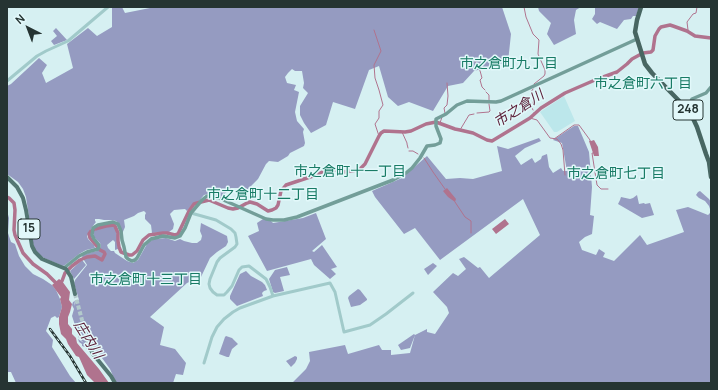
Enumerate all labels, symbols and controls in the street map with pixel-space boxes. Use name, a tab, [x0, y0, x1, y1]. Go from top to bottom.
north arrow	[8, 8, 48, 48]
text: N	[12, 10, 28, 27]
district label: 市之倉町九丁目	[460, 56, 558, 72]
district label: 市之倉町六丁目	[594, 76, 692, 92]
water label: 市之倉川	[491, 87, 547, 131]
road number: 248	[673, 100, 703, 120]
district label: 市之倉町十一丁目	[294, 164, 406, 180]
district label: 市之倉町七丁目	[567, 166, 665, 182]
district label: 市之倉町十二丁目	[207, 187, 319, 203]
road number: 15	[18, 219, 40, 239]
district label: 市之倉町十三丁目	[90, 272, 202, 288]
water label: 庄内川	[70, 318, 106, 362]

